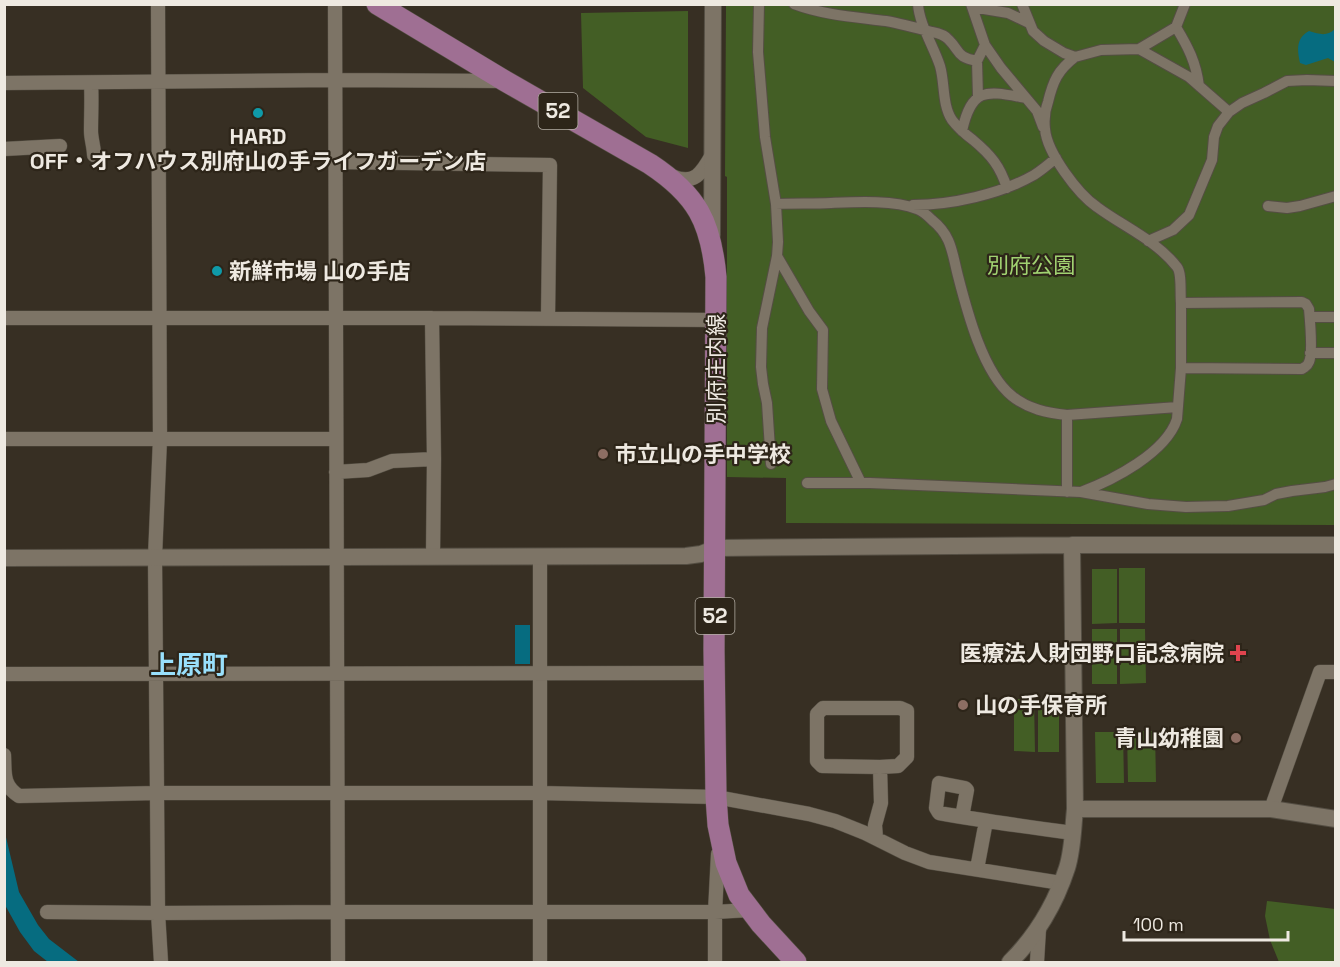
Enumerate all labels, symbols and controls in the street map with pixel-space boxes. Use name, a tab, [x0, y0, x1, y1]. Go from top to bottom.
road number: 52	[538, 93, 578, 129]
marker: HARD OFF・オフハウス別府山の手ライフガーデン店	[251, 106, 265, 120]
place label: HARD OFF・オフハウス別府山の手ライフガーデン店	[30, 122, 486, 175]
park label: 別府公園	[987, 251, 1075, 279]
place label: 新鮮市場 山の手店	[229, 257, 411, 285]
marker: 新鮮市場 山の手店	[210, 264, 224, 278]
street label: 別府庄内線	[702, 314, 730, 424]
place label: 市立山の手中学校	[615, 440, 791, 468]
marker: 市立山の手中学校	[596, 447, 610, 461]
road number: 52	[696, 598, 734, 634]
place label: 医療法人財団野口記念病院	[960, 639, 1224, 667]
marker: 医療法人財団野口記念病院	[1229, 644, 1247, 662]
district label: 上原町	[150, 648, 228, 682]
place label: 山の手保育所	[975, 691, 1107, 719]
marker: 山の手保育所	[956, 698, 970, 712]
place label: 青山幼稚園	[1114, 724, 1224, 752]
marker: 青山幼稚園	[1229, 731, 1243, 745]
scale bar	[1124, 904, 1288, 942]
text: 100 m	[1133, 913, 1184, 936]

